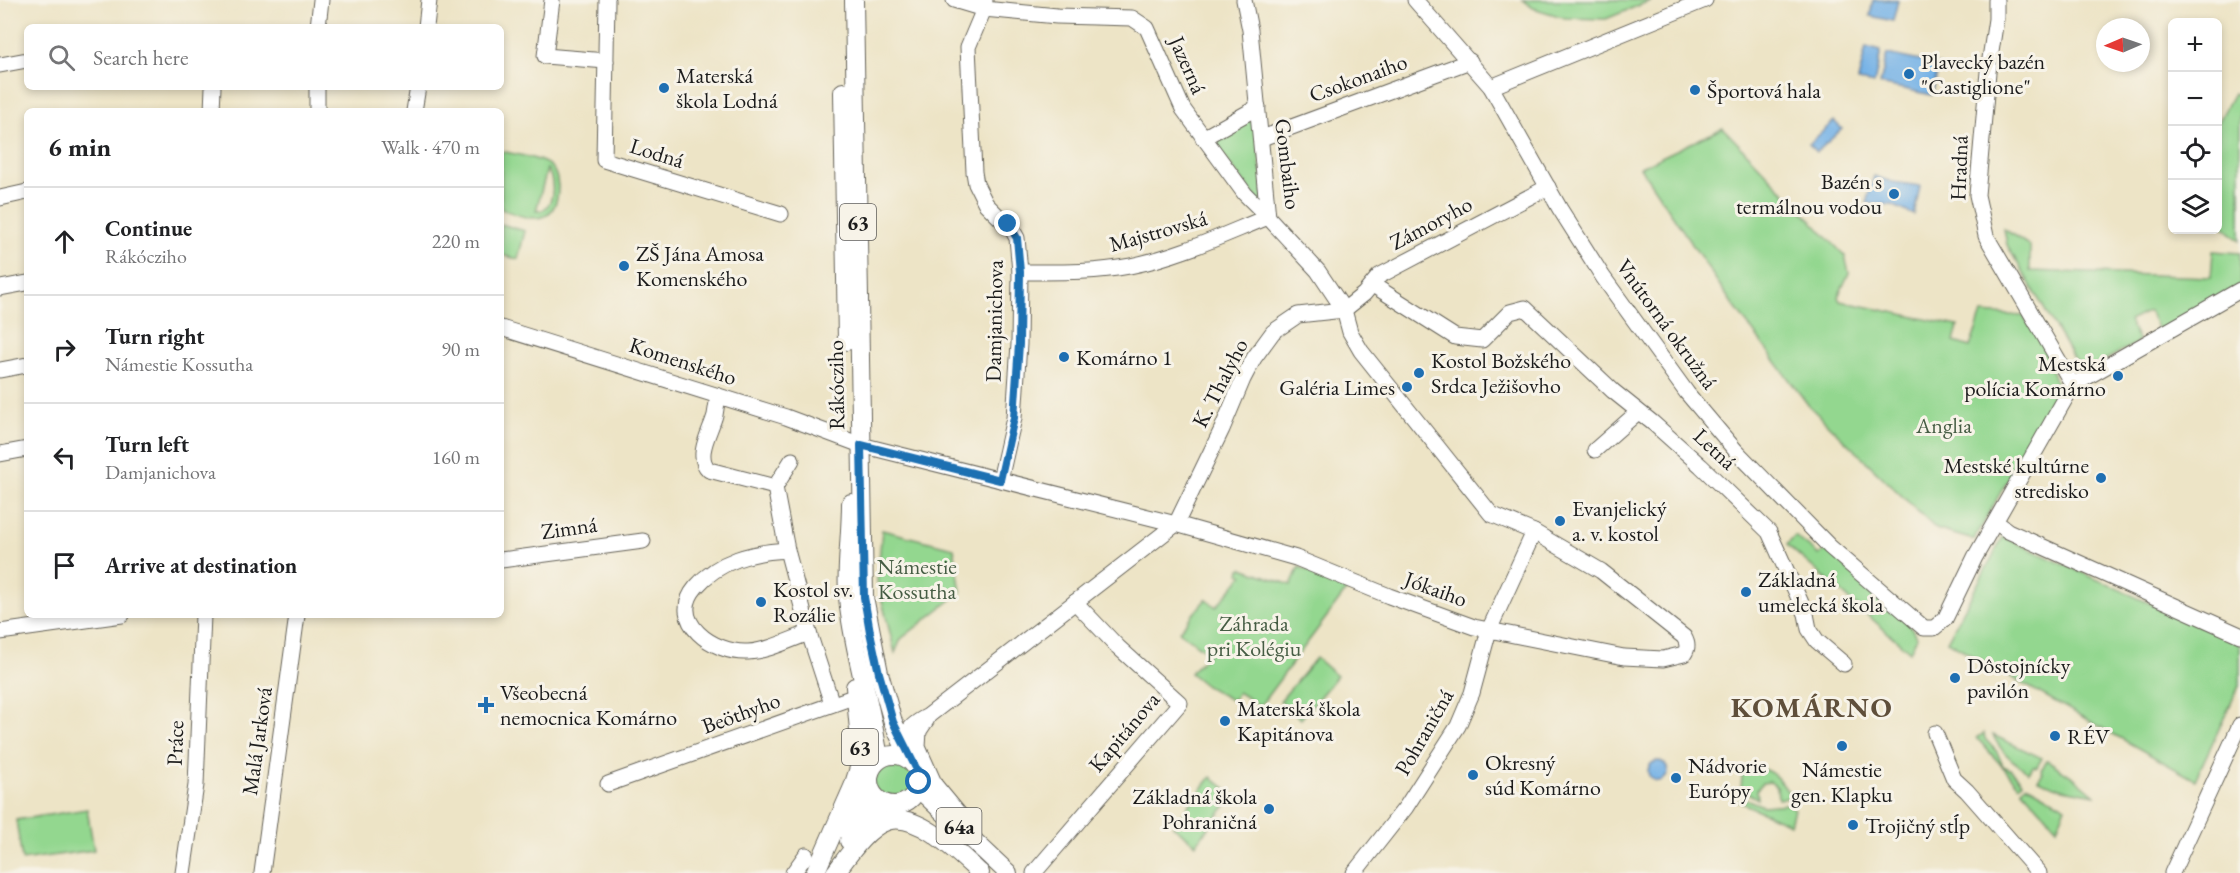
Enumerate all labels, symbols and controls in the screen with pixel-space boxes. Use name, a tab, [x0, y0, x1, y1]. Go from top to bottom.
north arrow	[2096, 18, 2150, 72]
map controls	[2168, 18, 2222, 234]
button: +	[2168, 18, 2222, 72]
search box	[24, 24, 504, 90]
street label: Jazerná	[1162, 30, 1214, 99]
icon: search	[45, 41, 78, 74]
text: Search here	[93, 43, 188, 72]
street label: Csokonaiho	[1305, 47, 1411, 109]
place label: Plavecký bazén "Castiglione"	[1921, 47, 2046, 101]
place label: Materská škola Lodná	[676, 61, 778, 115]
marker: Plavecký bazén "Castiglione"	[1902, 67, 1916, 81]
button: −	[2168, 72, 2222, 126]
place label: Športová hala	[1707, 76, 1821, 105]
marker: Materská škola Lodná	[657, 81, 671, 95]
marker: Športová hala	[1688, 83, 1702, 97]
street label: Gombaiho	[1268, 117, 1308, 211]
button: locate	[2168, 126, 2222, 180]
text: 6 min	[48, 130, 111, 164]
street label: Lodná	[626, 131, 688, 175]
text: Walk · 470 m	[381, 134, 480, 160]
street label: Hradná	[1943, 135, 1975, 201]
place label: Bazén s termálnou vodou	[1736, 167, 1882, 221]
button: layers	[2168, 180, 2222, 234]
marker: Bazén s termálnou vodou	[1887, 187, 1901, 201]
street label: Zámoryho	[1385, 189, 1477, 257]
street label: Majstrovská	[1106, 203, 1211, 259]
road number: 63	[840, 204, 876, 240]
route end	[994, 210, 1020, 236]
text: Continue	[105, 214, 192, 243]
icon: ahead	[48, 225, 81, 258]
text: 220 m	[432, 228, 480, 254]
place label: ZŠ Jána Amosa Komenského	[636, 239, 764, 293]
text: Rákócziho	[105, 243, 187, 269]
street label: Vnútorná okružná	[1610, 253, 1724, 395]
marker: ZŠ Jána Amosa Komenského	[617, 259, 631, 273]
street label: Damjanichova	[978, 259, 1010, 382]
text: Turn right	[105, 322, 204, 351]
street label: Komenského	[626, 330, 741, 392]
icon: right	[48, 333, 81, 366]
street label: K. Thalyho	[1185, 333, 1255, 433]
text: 90 m	[441, 336, 480, 362]
street label: Rákócziho	[821, 340, 851, 430]
place label: Komárno 1	[1076, 343, 1173, 372]
place label: Kostol Božského Srdca Ježišovho	[1431, 346, 1571, 400]
place label: Mestská polícia Komárno	[1964, 349, 2106, 403]
marker: Komárno 1	[1057, 350, 1071, 364]
text: Námestie Kossutha	[105, 351, 253, 377]
marker: Kostol Božského Srdca Ježišovho	[1412, 366, 1426, 380]
marker: Mestská polícia Komárno	[2111, 369, 2125, 383]
place label: Galéria Limes	[1279, 373, 1395, 402]
marker: Galéria Limes	[1400, 380, 1414, 394]
park label: Anglia	[1915, 411, 1972, 440]
street label: Letná	[1687, 422, 1743, 476]
text: Turn left	[105, 430, 189, 459]
icon: left	[48, 441, 81, 474]
text: 160 m	[432, 444, 480, 470]
place label: Mestské kultúrne stredisko	[1943, 451, 2089, 505]
text: Damjanichova	[105, 459, 216, 485]
marker: Mestské kultúrne stredisko	[2094, 471, 2108, 485]
place label: Evanjelický a. v. kostol	[1572, 494, 1667, 548]
street label: Zimná	[539, 510, 599, 546]
marker: Evanjelický a. v. kostol	[1553, 514, 1567, 528]
icon: arrive	[48, 549, 81, 582]
text: Arrive at destination	[105, 551, 297, 580]
park label: Námestie Kossutha	[877, 552, 957, 606]
street label: Jókaiho	[1399, 564, 1471, 614]
place label: Základná umelecká škola	[1758, 565, 1884, 619]
place label: Kostol sv. Rozálie	[773, 575, 853, 629]
marker: Základná umelecká škola	[1739, 585, 1753, 599]
marker: Kostol sv. Rozálie	[754, 595, 768, 609]
park label: Záhrada pri Kolégiu	[1207, 609, 1302, 663]
place label: Dôstojnícky pavilón	[1967, 651, 2071, 705]
marker: Dôstojnícky pavilón	[1948, 671, 1962, 685]
place label: Všeobecná nemocnica Komárno	[500, 678, 677, 732]
street label: Pohraničná	[1388, 683, 1460, 780]
street label: Malá Jarková	[235, 685, 279, 797]
street label: Beöthyho	[698, 685, 784, 741]
street label: Kapitánova	[1082, 686, 1166, 778]
district label: KOMÁRNO	[1731, 689, 1893, 725]
place label: Materská škola Kapitánova	[1237, 694, 1361, 748]
marker: Všeobecná nemocnica Komárno	[477, 696, 495, 714]
marker: Materská škola Kapitánova	[1218, 714, 1232, 728]
street label: Práce	[160, 719, 190, 766]
place label: RÉV	[2067, 722, 2110, 751]
road number: 63	[842, 729, 878, 765]
marker: RÉV	[2048, 729, 2062, 743]
marker: Námestie gen. Klapku	[1835, 739, 1849, 753]
place label: Okresný súd Komárno	[1485, 748, 1601, 802]
place label: Nádvorie Európy	[1688, 751, 1767, 805]
place label: Námestie gen. Klapku	[1791, 755, 1893, 809]
route start	[905, 768, 931, 794]
marker: Okresný súd Komárno	[1466, 768, 1480, 782]
marker: Nádvorie Európy	[1669, 771, 1683, 785]
place label: Základná škola Pohraničná	[1133, 782, 1257, 836]
marker: Základná škola Pohraničná	[1262, 802, 1276, 816]
road number: 64a	[936, 808, 982, 844]
place label: Trojičný stĺp	[1865, 811, 1970, 840]
marker: Trojičný stĺp	[1846, 818, 1860, 832]

